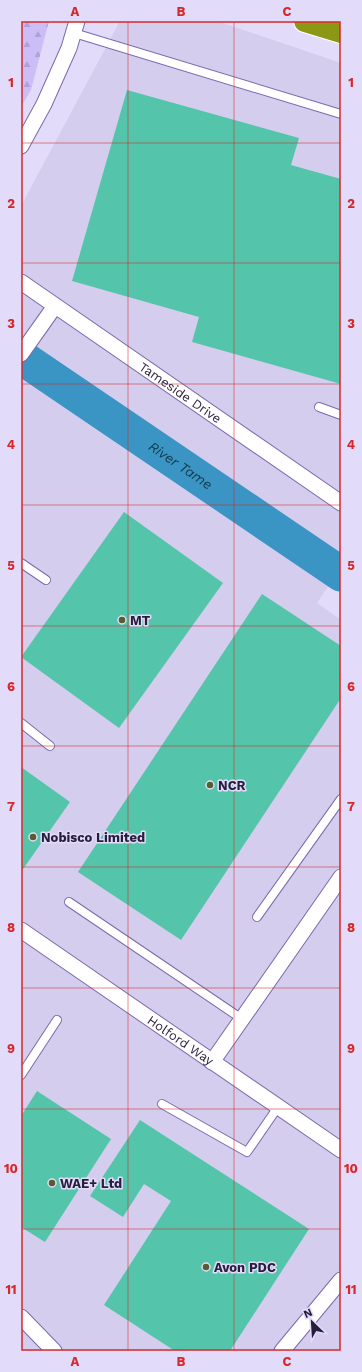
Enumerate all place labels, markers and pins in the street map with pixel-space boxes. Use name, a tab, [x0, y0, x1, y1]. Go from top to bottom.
place label: MT	[130, 613, 151, 628]
marker: MT	[117, 615, 127, 625]
place label: NCR	[218, 778, 245, 793]
marker: NCR	[205, 780, 215, 790]
place label: Nobisco Limited	[41, 830, 145, 845]
marker: Nobisco Limited	[28, 832, 38, 842]
place label: WAE+ Ltd	[60, 1176, 122, 1191]
marker: WAE+ Ltd	[47, 1178, 57, 1188]
place label: Avon PDC	[214, 1260, 276, 1275]
marker: Avon PDC	[201, 1262, 211, 1272]

